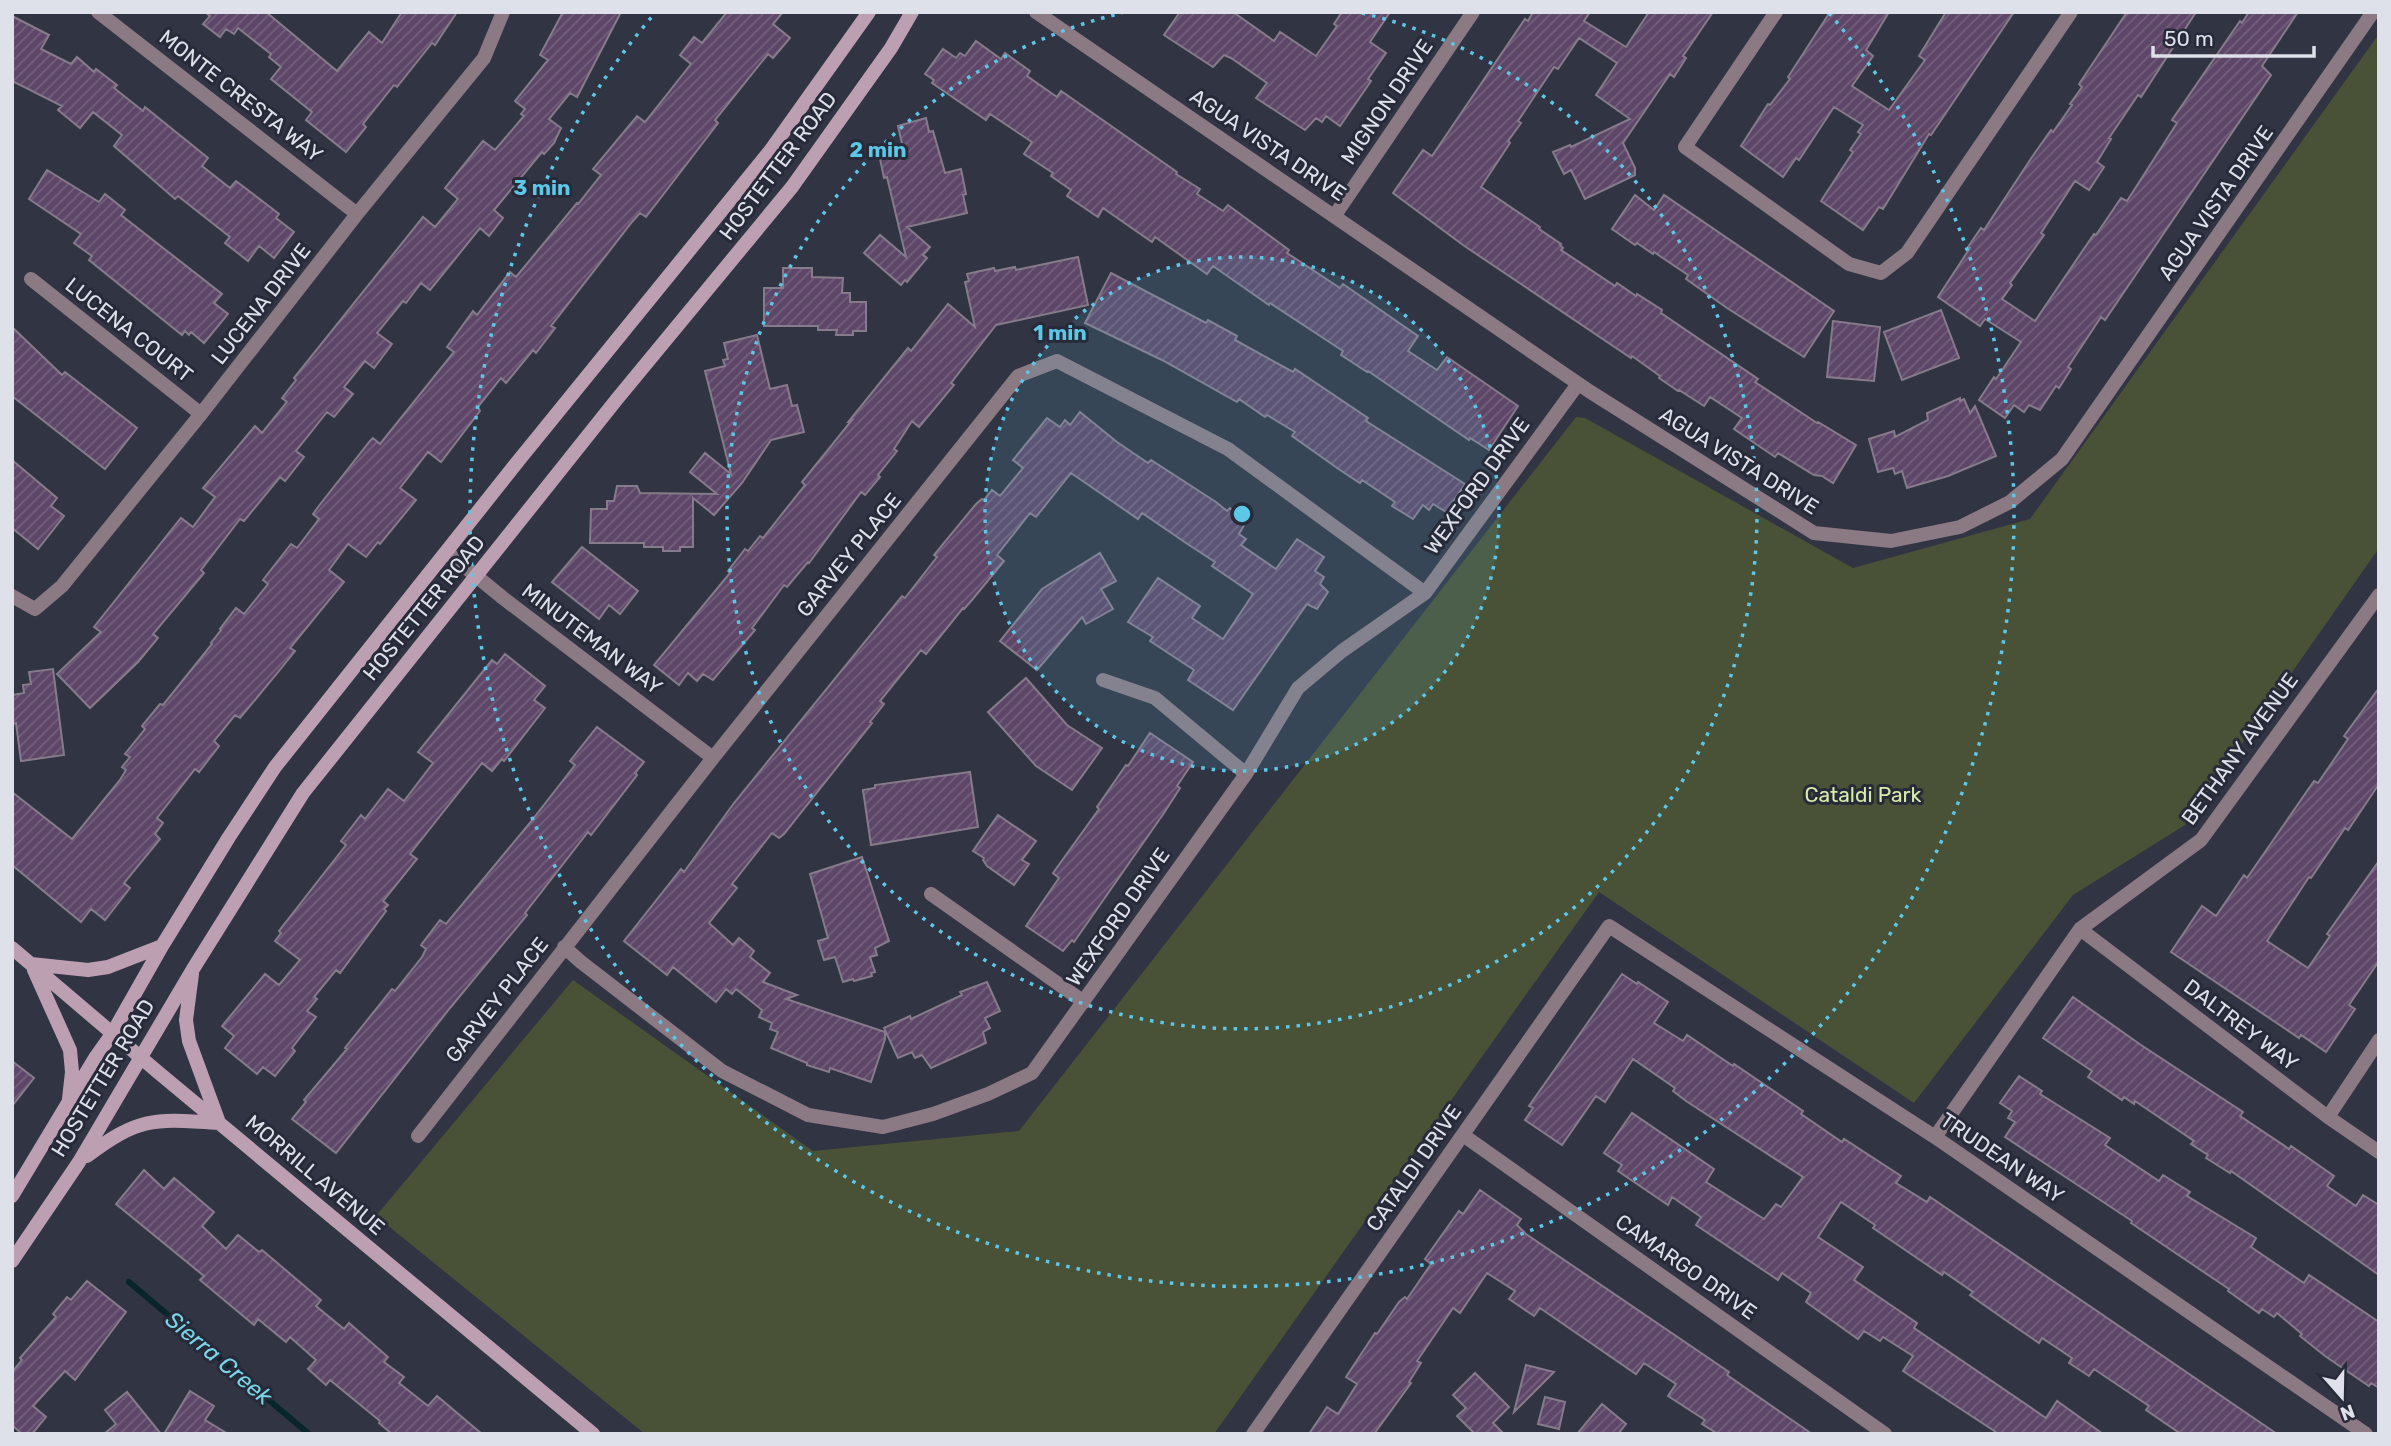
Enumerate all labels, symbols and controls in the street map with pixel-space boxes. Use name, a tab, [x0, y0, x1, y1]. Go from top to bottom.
scale bar	[2153, 14, 2314, 58]
street label: MONTE CRESTA WAY	[155, 24, 328, 167]
text: 50 m	[2164, 26, 2214, 51]
street label: MIGNON DRIVE	[1335, 34, 1438, 169]
street label: AGUA VISTA DRIVE	[1186, 83, 1351, 206]
street label: HOSTETTER ROAD	[714, 87, 841, 245]
street label: AGUA VISTA DRIVE	[2153, 121, 2278, 285]
text: 2 min	[850, 137, 906, 162]
text: 3 min	[513, 175, 571, 200]
street label: LUCENA DRIVE	[206, 238, 316, 369]
street label: LUCENA COURT	[61, 272, 198, 387]
text: 1 min	[1033, 320, 1087, 345]
street label: AGUA VISTA DRIVE	[1655, 402, 1823, 520]
street label: WEXFORD DRIVE	[1419, 412, 1535, 559]
street label: GARVEY PLACE	[791, 488, 906, 622]
centre of rings	[1230, 502, 1254, 526]
street label: HOSTETTER ROAD	[358, 530, 490, 685]
street label: MINUTEMAN WAY	[517, 578, 667, 699]
street label: BETHANY AVENUE	[2176, 668, 2303, 830]
park label: Cataldi Park	[1805, 782, 1922, 807]
street label: WEXFORD DRIVE	[1061, 843, 1175, 991]
street label: GARVEY PLACE	[440, 932, 553, 1067]
street label: DALTREY WAY	[2179, 974, 2303, 1076]
street label: HOSTETTER ROAD	[46, 995, 159, 1161]
street label: CATALDI DRIVE	[1361, 1100, 1466, 1236]
street label: TRUDEAN WAY	[1936, 1107, 2069, 1208]
street label: MORRILL AVENUE	[241, 1109, 390, 1240]
street label: CAMARGO DRIVE	[1611, 1209, 1762, 1325]
water label: Sierra Creek	[160, 1305, 279, 1412]
north arrow	[2307, 1362, 2377, 1432]
text: N	[2337, 1399, 2358, 1426]

